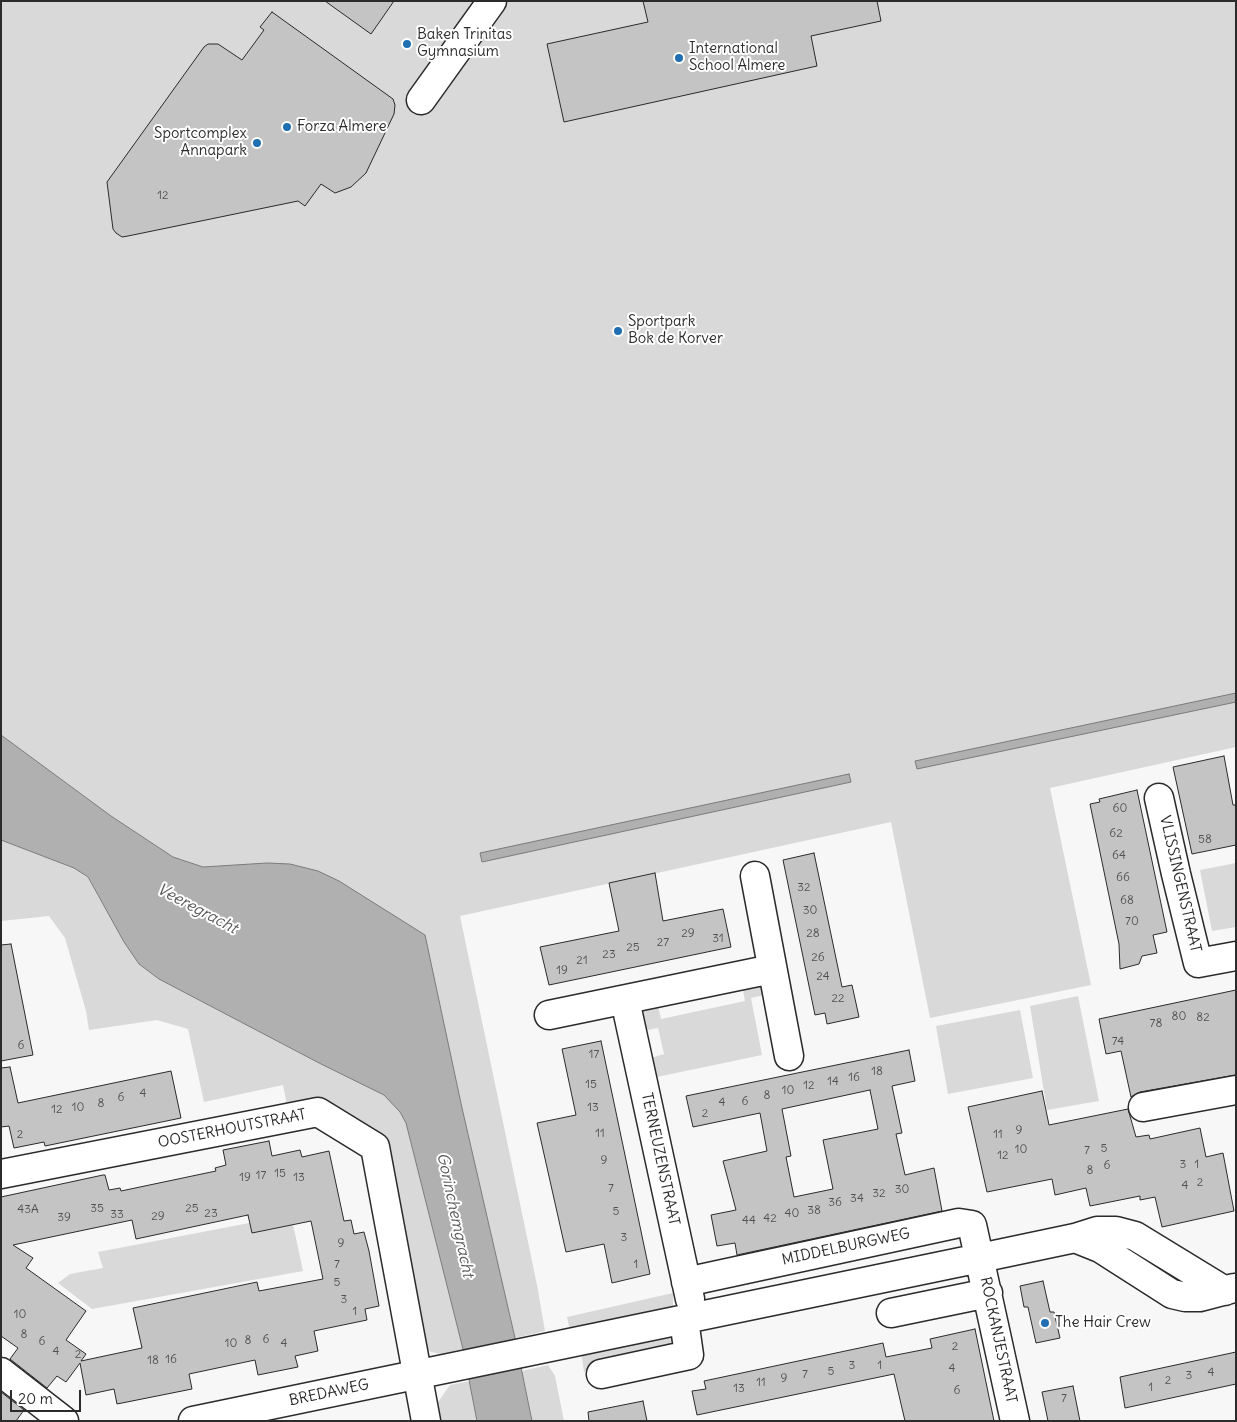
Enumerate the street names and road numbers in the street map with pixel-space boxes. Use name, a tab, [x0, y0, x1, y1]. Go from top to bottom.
street label: VLISSINGENSTRAAT	[1156, 814, 1204, 954]
street label: TERNEUZENSTRAAT	[637, 1091, 683, 1227]
street label: OOSTERHOUTSTRAAT	[156, 1106, 308, 1152]
street label: MIDDELBURGWEG	[780, 1225, 912, 1269]
street label: ROCKANJESTRAAT	[976, 1275, 1020, 1405]
street label: BREDAWEG	[287, 1376, 371, 1410]

